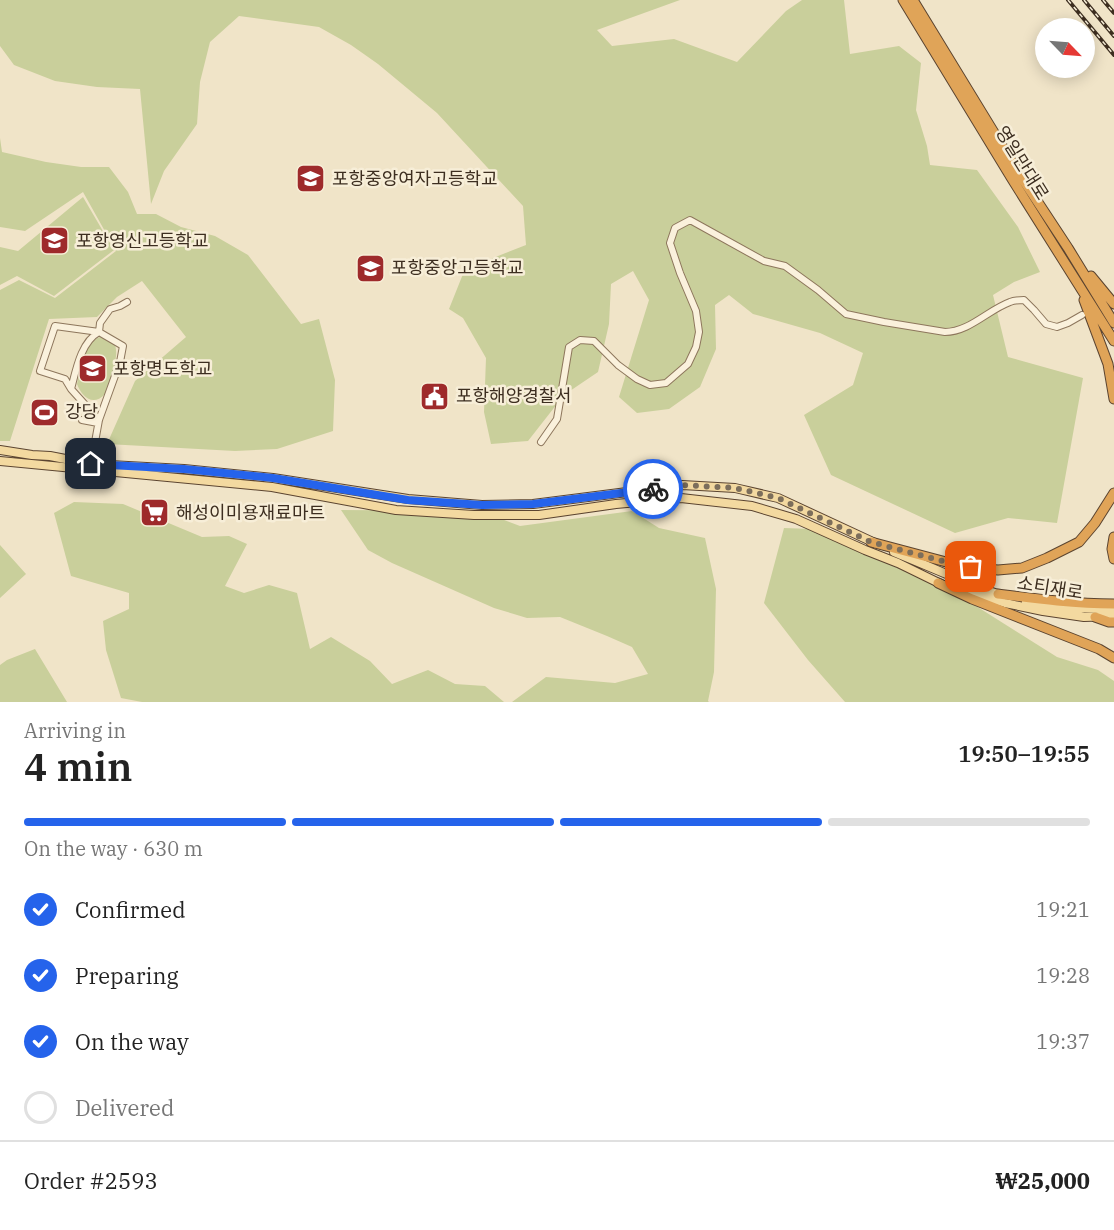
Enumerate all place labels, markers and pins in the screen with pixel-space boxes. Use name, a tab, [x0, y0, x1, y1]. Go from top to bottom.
school or university icon: 포항중앙여자고등학교	[295, 163, 327, 195]
place label: 포항중앙여자고등학교	[332, 167, 498, 190]
school or university icon: 포항영신고등학교	[39, 225, 71, 257]
place label: 포항영신고등학교	[76, 229, 208, 252]
school or university icon: 포항중앙고등학교	[354, 252, 386, 284]
place label: 포항중앙고등학교	[391, 256, 523, 279]
school or university icon: 포항명도학교	[76, 353, 108, 385]
place label: 포항명도학교	[113, 357, 212, 380]
public building icon: 포항해양경찰서	[419, 380, 451, 412]
place label: 포항해양경찰서	[456, 384, 572, 407]
sports icon: 강당	[28, 396, 60, 428]
place label: 강당	[65, 400, 98, 423]
pin	[65, 438, 116, 489]
supermarket icon: 해성이미용재료마트	[139, 497, 171, 529]
place label: 해성이미용재료마트	[176, 501, 325, 524]
pin	[945, 541, 996, 592]

